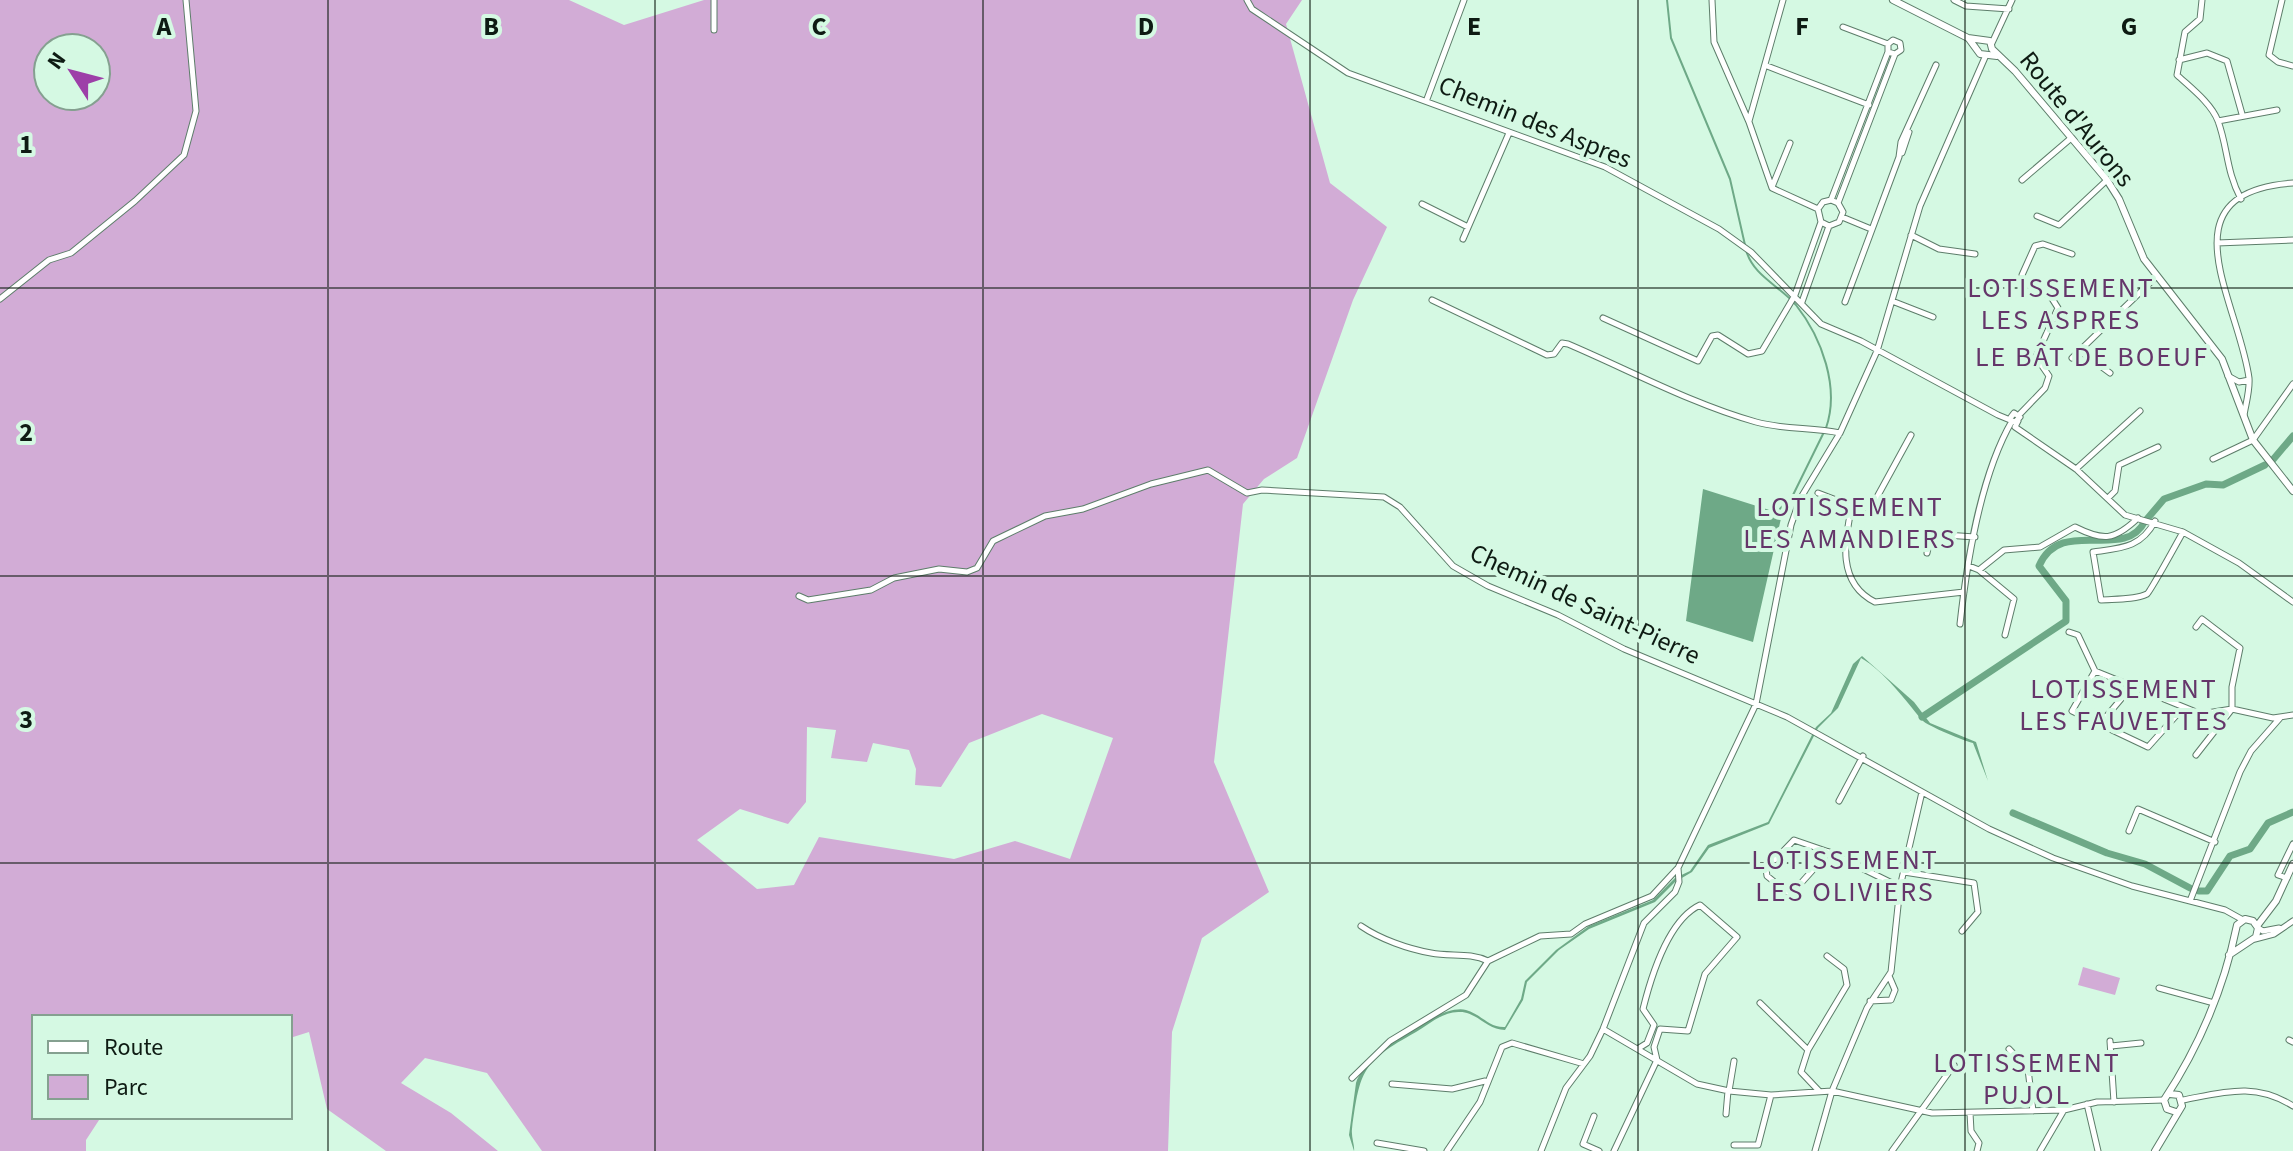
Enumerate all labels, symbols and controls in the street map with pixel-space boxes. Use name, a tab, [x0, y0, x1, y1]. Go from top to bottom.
text: A	[156, 8, 173, 45]
text: B	[483, 8, 499, 45]
text: C	[811, 8, 827, 45]
text: D	[1138, 8, 1154, 45]
text: E	[1467, 8, 1481, 45]
text: F	[1795, 8, 1809, 45]
text: G	[2121, 8, 2137, 45]
north arrow	[32, 32, 112, 112]
street label: Route d'Aurons	[2011, 43, 2143, 195]
text: N	[39, 46, 74, 76]
street label: Chemin des Aspres	[1433, 66, 1637, 178]
text: 1	[19, 126, 33, 163]
district label: LOTISSEMENT LES ASPRES	[1967, 268, 2155, 340]
district label: LE BÂT DE BOEUF	[1975, 337, 2209, 377]
text: 2	[19, 414, 33, 451]
district label: LOTISSEMENT LES AMANDIERS	[1743, 487, 1957, 559]
street label: Chemin de Saint-Pierre	[1464, 534, 1706, 674]
district label: LOTISSEMENT LES FAUVETTES	[2019, 669, 2229, 741]
text: 3	[19, 701, 33, 738]
district label: LOTISSEMENT LES OLIVIERS	[1751, 840, 1939, 912]
legend	[32, 1015, 292, 1119]
text: Route	[104, 1030, 163, 1065]
district label: LOTISSEMENT PUJOL	[1933, 1043, 2121, 1115]
text: Parc	[104, 1070, 148, 1105]

